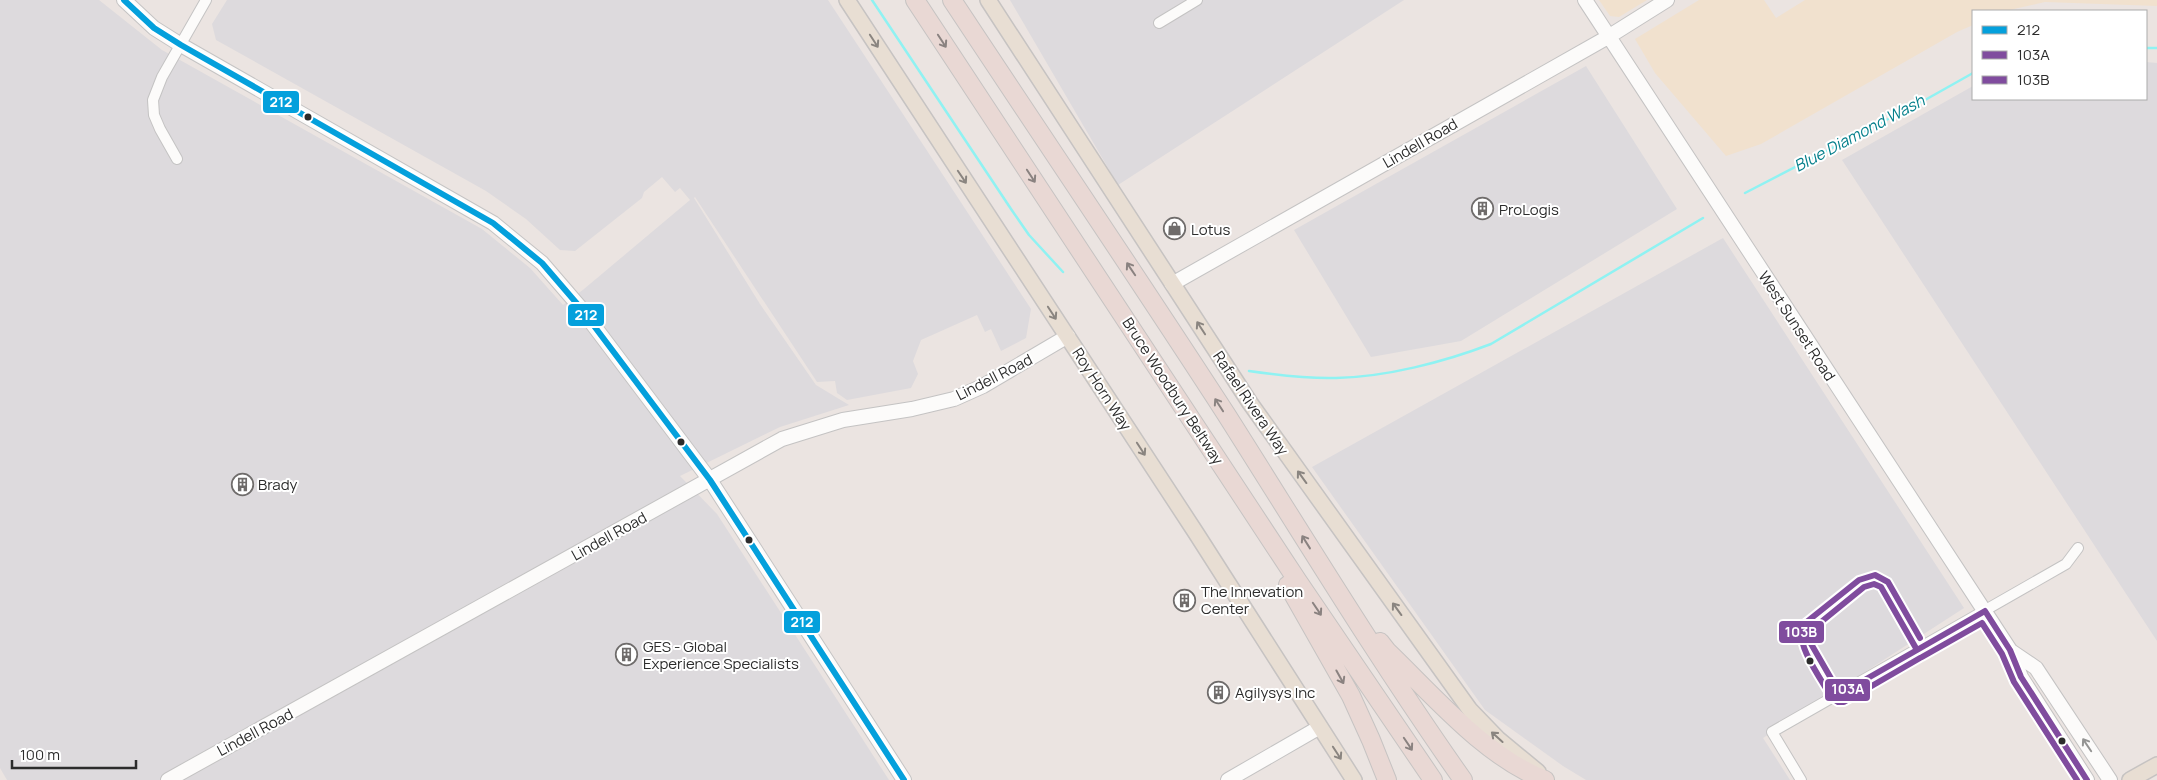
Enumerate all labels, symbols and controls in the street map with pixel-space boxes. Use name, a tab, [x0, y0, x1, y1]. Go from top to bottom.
legend	[1972, 10, 2147, 100]
text: 212	[2017, 19, 2040, 40]
one-way arrow	[937, 33, 947, 47]
one-way arrow	[869, 34, 879, 48]
text: 103A	[2017, 44, 2050, 65]
text: 103B	[2017, 69, 2050, 90]
water label: Blue Diamond Wash	[1790, 89, 1929, 177]
line badge: 212	[262, 90, 300, 114]
text: 212	[270, 92, 292, 111]
unlabelled marker	[303, 112, 313, 122]
street label: Lindell Road	[1379, 113, 1461, 173]
one-way arrow	[1027, 169, 1037, 183]
one-way arrow	[957, 170, 968, 184]
building icon: ProLogis	[1471, 197, 1495, 221]
place label: ProLogis	[1499, 199, 1559, 220]
shop icon: Lotus	[1163, 217, 1187, 241]
place label: Lotus	[1191, 219, 1230, 240]
one-way arrow	[1126, 262, 1136, 276]
street label: West Sunset Road	[1754, 267, 1840, 385]
line badge: 212	[567, 303, 605, 327]
text: 212	[575, 305, 597, 324]
one-way arrow	[1047, 305, 1057, 319]
street label: Bruce Woodbury Beltway	[1117, 313, 1229, 469]
one-way arrow	[1196, 322, 1206, 336]
street label: Roy Horn Way	[1067, 344, 1137, 434]
street label: Rafael Rivera Way	[1208, 347, 1294, 459]
street label: Lindell Road	[952, 349, 1036, 405]
one-way arrow	[1214, 398, 1225, 412]
unlabelled marker	[676, 437, 686, 447]
one-way arrow	[1136, 441, 1146, 455]
one-way arrow	[1297, 470, 1307, 484]
building icon: Brady	[230, 472, 254, 496]
place label: Brady	[258, 474, 298, 495]
street label: Lindell Road	[568, 507, 650, 565]
unlabelled marker	[744, 535, 754, 545]
one-way arrow	[1301, 536, 1311, 550]
place label: The Innevation Center	[1201, 581, 1303, 619]
building icon: The Innevation Center	[1173, 588, 1197, 612]
one-way arrow	[1312, 602, 1322, 616]
one-way arrow	[1392, 602, 1402, 616]
line badge: 212	[783, 610, 821, 634]
text: 212	[791, 612, 813, 631]
line badge: 103B	[1778, 620, 1825, 644]
text: 103B	[1785, 622, 1817, 641]
place label: GES - Global Experience Specialists	[643, 636, 799, 674]
building icon: GES - Global Experience Specialists	[615, 643, 639, 667]
unlabelled marker	[1805, 656, 1815, 666]
one-way arrow	[1336, 669, 1346, 684]
line badge: 103A	[1824, 678, 1871, 702]
text: 103A	[1832, 679, 1865, 698]
building icon: Agilysys Inc	[1207, 680, 1231, 704]
place label: Agilysys Inc	[1235, 682, 1315, 703]
street label: Lindell Road	[213, 703, 297, 761]
one-way arrow	[1490, 731, 1503, 743]
one-way arrow	[1403, 736, 1413, 750]
unlabelled marker	[2057, 736, 2067, 746]
scale bar	[12, 738, 136, 770]
one-way arrow	[2082, 739, 2092, 753]
text: 100 m	[20, 744, 60, 765]
one-way arrow	[1332, 746, 1342, 760]

